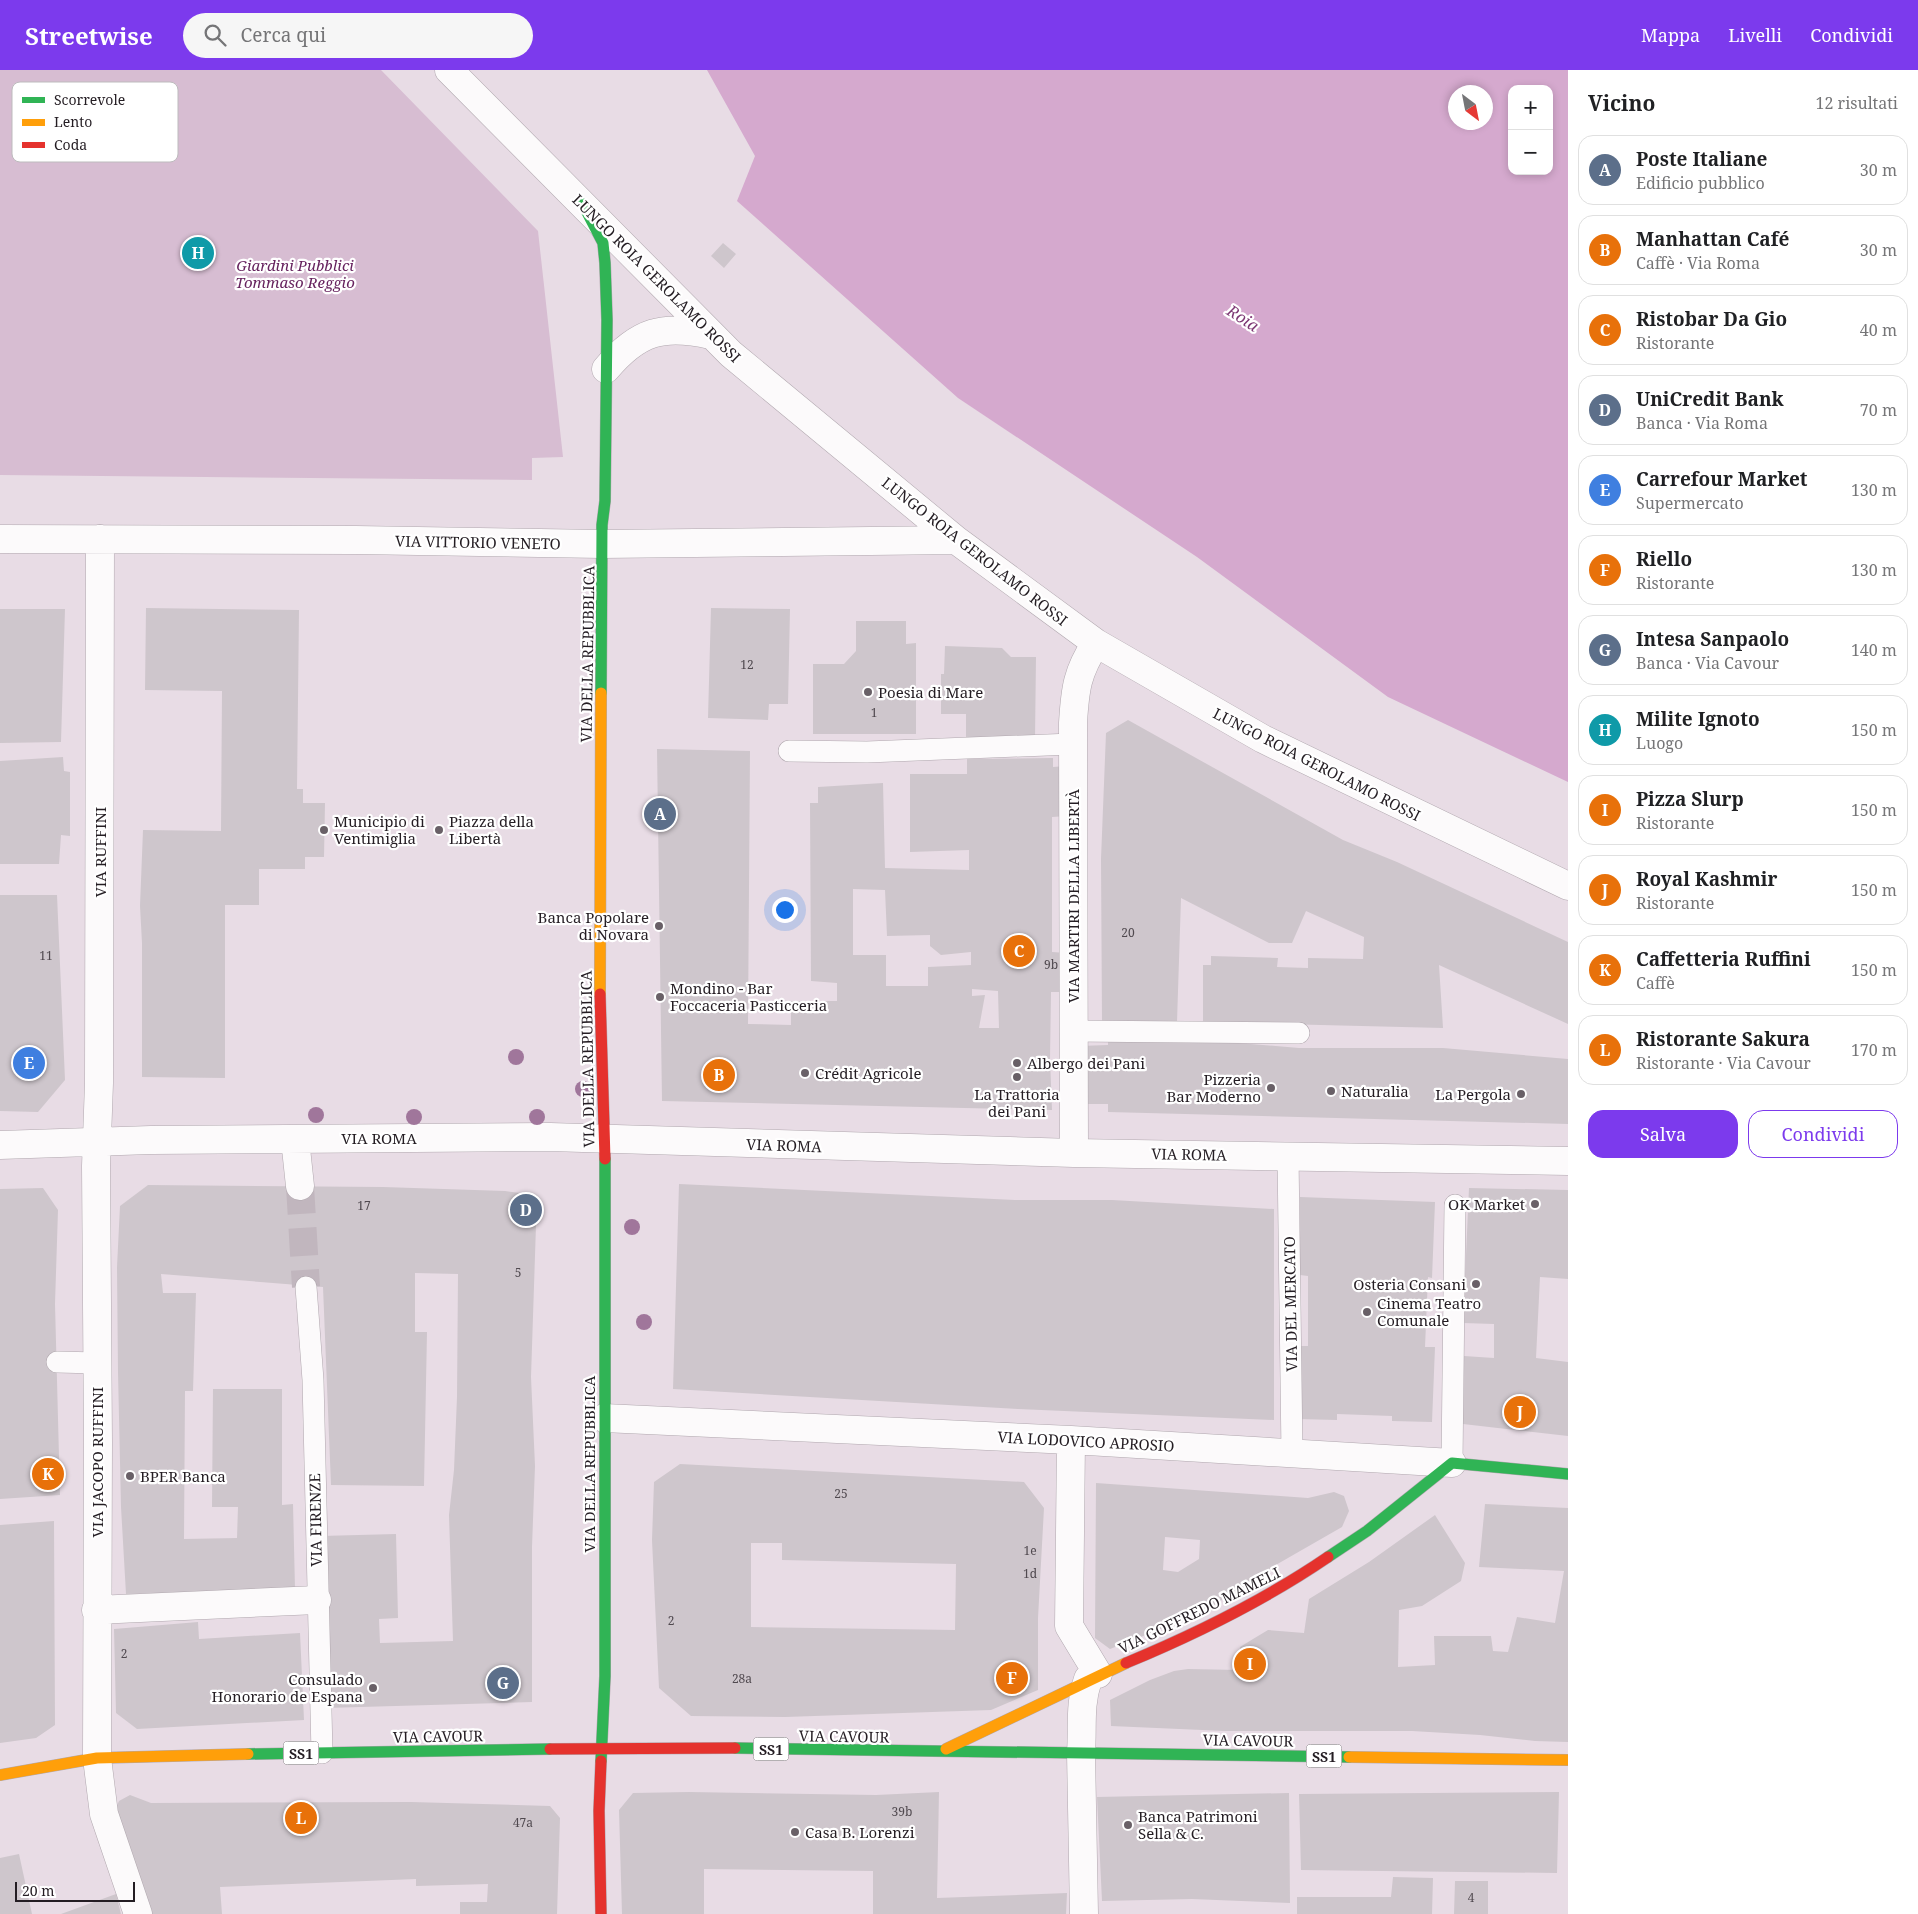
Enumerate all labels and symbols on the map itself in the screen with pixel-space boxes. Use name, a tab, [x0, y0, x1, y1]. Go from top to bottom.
legend	[12, 82, 178, 162]
north arrow	[1448, 85, 1493, 130]
text: Scorrevole	[54, 90, 125, 109]
text: Lento	[54, 112, 92, 131]
text: Coda	[54, 135, 87, 154]
street label: LUNGO ROIA GEROLAMO ROSSI	[569, 190, 745, 366]
pin: H	[182, 234, 214, 272]
park label: Giardini Pubblici Tommaso Reggio	[235, 255, 355, 292]
water label: Roia	[1222, 299, 1264, 337]
street label: LUNGO ROIA GEROLAMO ROSSI	[878, 472, 1072, 630]
street label: VIA VITTORIO VENETO	[395, 531, 561, 553]
street label: VIA DELLA REPUBBLICA	[575, 565, 599, 743]
house number: 12	[740, 656, 754, 673]
place label: Poesia di Mare	[878, 682, 983, 702]
marker: Poesia di Mare	[862, 686, 874, 698]
street label: LUNGO ROIA GEROLAMO ROSSI	[1210, 703, 1424, 825]
house number: 1	[871, 704, 877, 721]
street label: VIA MARTIRI DELLA LIBERTÀ	[1063, 789, 1083, 1003]
pin: A	[644, 795, 676, 833]
street label: VIA RUFFINI	[90, 807, 110, 897]
place label: Municipio di Ventimiglia	[334, 811, 425, 848]
place label: Piazza della Libertà	[449, 811, 534, 848]
marker: Municipio di Ventimiglia	[318, 824, 330, 836]
marker: Piazza della Libertà	[433, 824, 445, 836]
your location	[772, 897, 798, 923]
place label: Banca Popolare di Novara	[538, 907, 649, 944]
marker: Banca Popolare di Novara	[653, 920, 665, 932]
house number: 20	[1121, 924, 1135, 941]
pin: C	[1003, 932, 1035, 970]
house number: 11	[39, 947, 53, 964]
house number: 9b	[1044, 956, 1058, 973]
street label: VIA DELLA REPUBBLICA	[575, 970, 599, 1148]
place label: Mondino - Bar Foccaceria Pasticceria	[670, 978, 827, 1015]
marker: Mondino - Bar Foccaceria Pasticceria	[654, 991, 666, 1003]
pin: E	[13, 1044, 45, 1082]
place label: Albergo dei Pani	[1027, 1053, 1145, 1073]
pin: B	[703, 1056, 735, 1094]
marker: Albergo dei Pani	[1011, 1057, 1023, 1069]
place label: Crédit Agricole	[815, 1063, 921, 1083]
marker: Crédit Agricole	[799, 1067, 811, 1079]
place label: Pizzeria Bar Moderno	[1166, 1069, 1261, 1106]
marker: La Trattoria dei Pani	[1011, 1071, 1023, 1083]
place label: Naturalia	[1341, 1081, 1409, 1101]
marker: Pizzeria Bar Moderno	[1265, 1082, 1277, 1094]
place label: La Trattoria dei Pani	[974, 1084, 1060, 1121]
place label: La Pergola	[1435, 1084, 1511, 1104]
marker: Naturalia	[1325, 1085, 1337, 1097]
marker: La Pergola	[1515, 1088, 1527, 1100]
street label: VIA ROMA	[341, 1128, 417, 1148]
street label: VIA ROMA	[746, 1134, 822, 1156]
street label: VIA ROMA	[1151, 1143, 1227, 1165]
pin: D	[510, 1191, 542, 1229]
place label: OK Market	[1448, 1194, 1525, 1214]
house number: 17	[357, 1197, 371, 1214]
marker: OK Market	[1529, 1198, 1541, 1210]
street label: VIA DEL MERCATO	[1279, 1236, 1301, 1372]
house number: 5	[515, 1264, 521, 1281]
place label: Osteria Consani	[1353, 1274, 1466, 1294]
marker: Osteria Consani	[1470, 1278, 1482, 1290]
place label: Cinema Teatro Comunale	[1377, 1293, 1481, 1330]
marker: Cinema Teatro Comunale	[1361, 1306, 1373, 1318]
street label: VIA DELLA REPUBBLICA	[579, 1375, 599, 1552]
street label: VIA JACOPO RUFFINI	[87, 1387, 107, 1537]
pin: J	[1504, 1393, 1536, 1431]
street label: VIA LODOVICO APROSIO	[997, 1426, 1175, 1456]
pin: K	[32, 1455, 64, 1493]
place label: BPER Banca	[140, 1466, 226, 1486]
marker: BPER Banca	[124, 1470, 136, 1482]
street label: VIA FIRENZE	[304, 1473, 326, 1567]
house number: 25	[834, 1485, 848, 1502]
house number: 1e	[1023, 1542, 1037, 1559]
street label: VIA GOFFREDO MAMELI	[1115, 1562, 1283, 1658]
house number: 1d	[1023, 1565, 1038, 1582]
house number: 2	[668, 1612, 674, 1629]
house number: 2	[121, 1645, 127, 1662]
pin: I	[1234, 1645, 1266, 1683]
pin: F	[996, 1659, 1028, 1697]
pin: G	[487, 1664, 519, 1702]
place label: Consulado Honorario de Espana	[211, 1669, 363, 1706]
house number: 28a	[732, 1670, 752, 1687]
marker: Consulado Honorario de Espana	[367, 1682, 379, 1694]
street label: VIA CAVOUR	[393, 1725, 483, 1747]
street label: VIA CAVOUR	[799, 1725, 889, 1747]
street label: VIA CAVOUR	[1203, 1729, 1293, 1751]
road number: SS1	[754, 1738, 788, 1760]
road number: SS1	[284, 1742, 318, 1765]
road number: SS1	[1306, 1744, 1342, 1768]
pin: L	[285, 1799, 317, 1837]
house number: 39b	[892, 1803, 912, 1820]
place label: Banca Patrimoni Sella & C.	[1138, 1806, 1258, 1843]
house number: 47a	[513, 1814, 533, 1831]
marker: Banca Patrimoni Sella & C.	[1122, 1819, 1134, 1831]
place label: Casa B. Lorenzi	[805, 1822, 915, 1842]
marker: Casa B. Lorenzi	[789, 1826, 801, 1838]
scale bar	[15, 1879, 135, 1902]
house number: 4	[1468, 1889, 1475, 1906]

